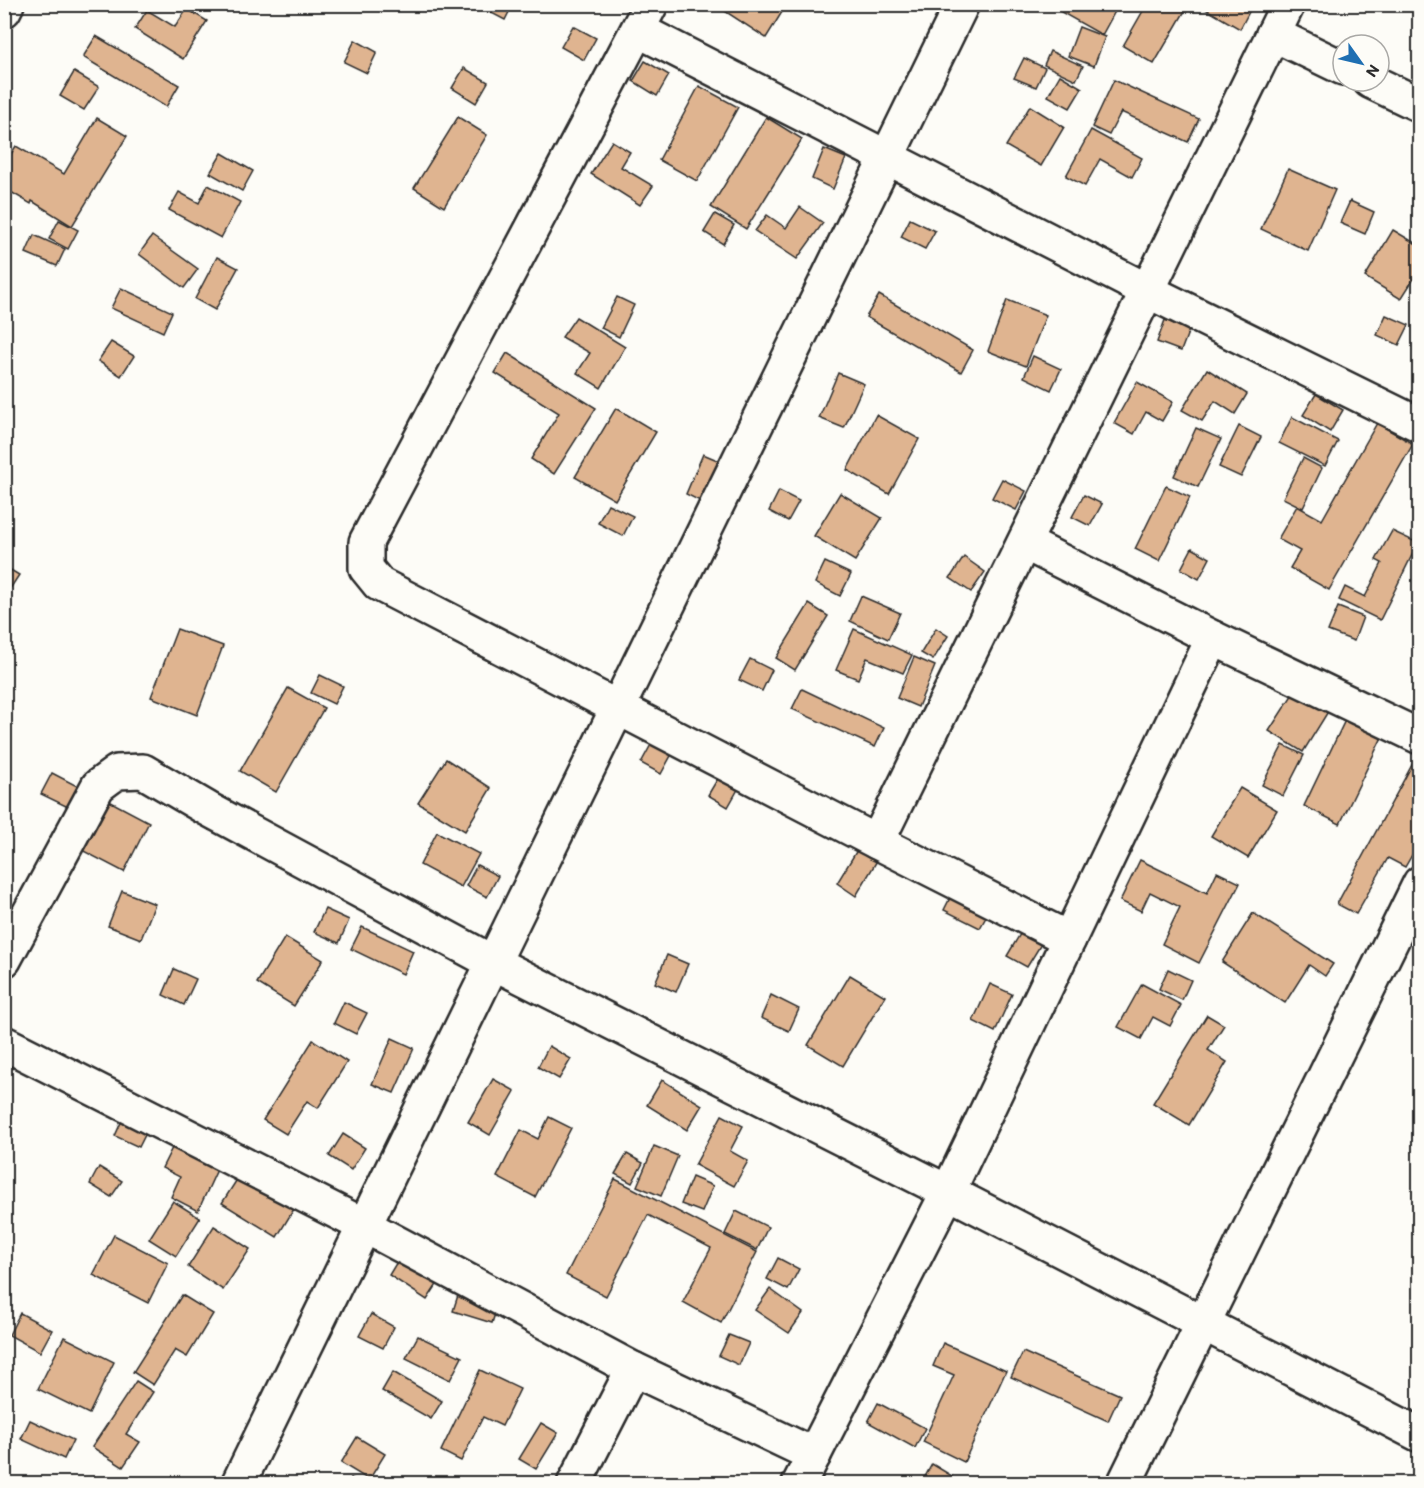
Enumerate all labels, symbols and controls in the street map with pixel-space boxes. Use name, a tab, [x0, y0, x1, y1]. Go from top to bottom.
north arrow	[1331, 33, 1391, 93]
text: N	[1362, 61, 1384, 81]

